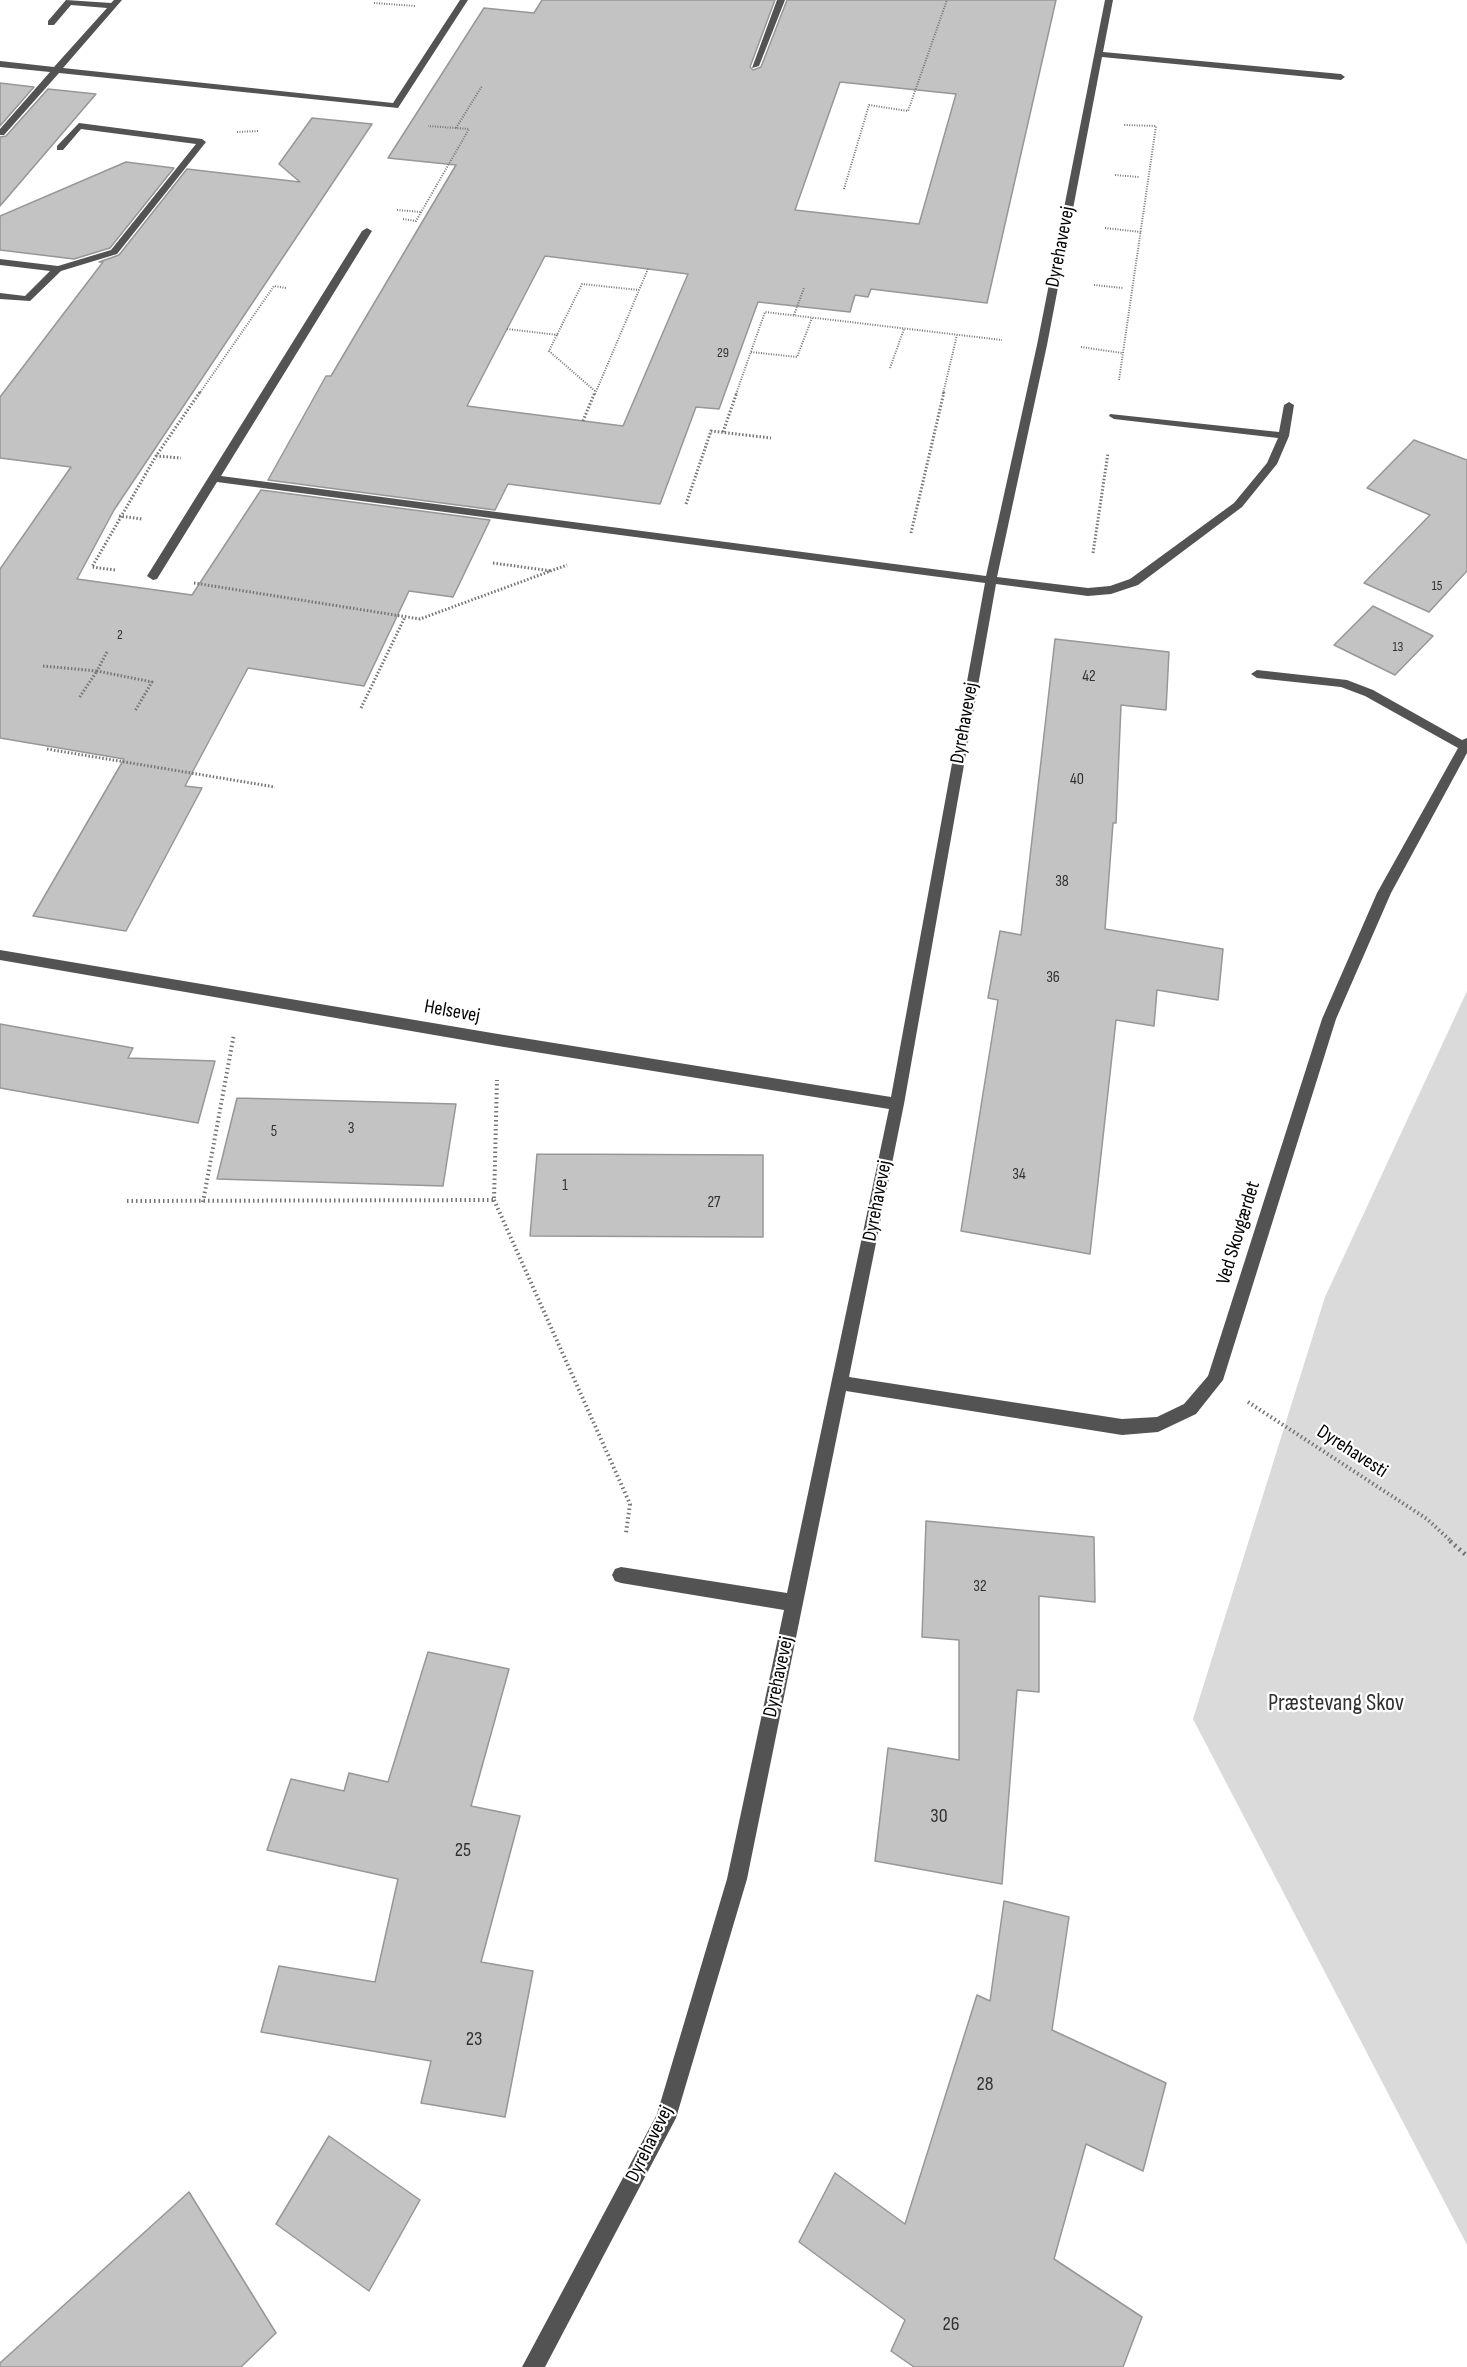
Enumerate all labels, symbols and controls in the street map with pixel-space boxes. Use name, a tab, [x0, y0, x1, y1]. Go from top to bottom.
street label: Dyrehavevej	[1041, 205, 1081, 289]
house number: 29	[717, 345, 729, 361]
house number: 15	[1432, 578, 1442, 594]
house number: 2	[117, 627, 123, 643]
house number: 13	[1393, 639, 1403, 655]
house number: 42	[1082, 667, 1096, 687]
street label: Dyrehavevej	[946, 681, 984, 765]
house number: 40	[1070, 770, 1084, 790]
house number: 38	[1055, 872, 1069, 892]
house number: 36	[1046, 968, 1060, 988]
street label: Helsevej	[422, 995, 482, 1029]
house number: 3	[348, 1119, 354, 1139]
house number: 5	[271, 1122, 277, 1142]
street label: Dyrehavevej	[858, 1159, 898, 1243]
house number: 34	[1012, 1165, 1026, 1185]
house number: 1	[562, 1176, 568, 1196]
street label: Ved Skovgærdet	[1212, 1178, 1266, 1288]
house number: 27	[707, 1193, 721, 1213]
street label: Dyrehavesti	[1312, 1420, 1392, 1484]
house number: 32	[973, 1577, 987, 1597]
street label: Dyrehavevej	[759, 1635, 799, 1719]
park label: Præstevang Skov	[1268, 1690, 1404, 1718]
house number: 30	[930, 1805, 948, 1829]
house number: 25	[455, 1839, 471, 1863]
house number: 23	[466, 2028, 482, 2052]
house number: 28	[977, 2073, 993, 2097]
street label: Dyrehavevej	[621, 2102, 679, 2186]
house number: 26	[943, 2313, 959, 2337]

